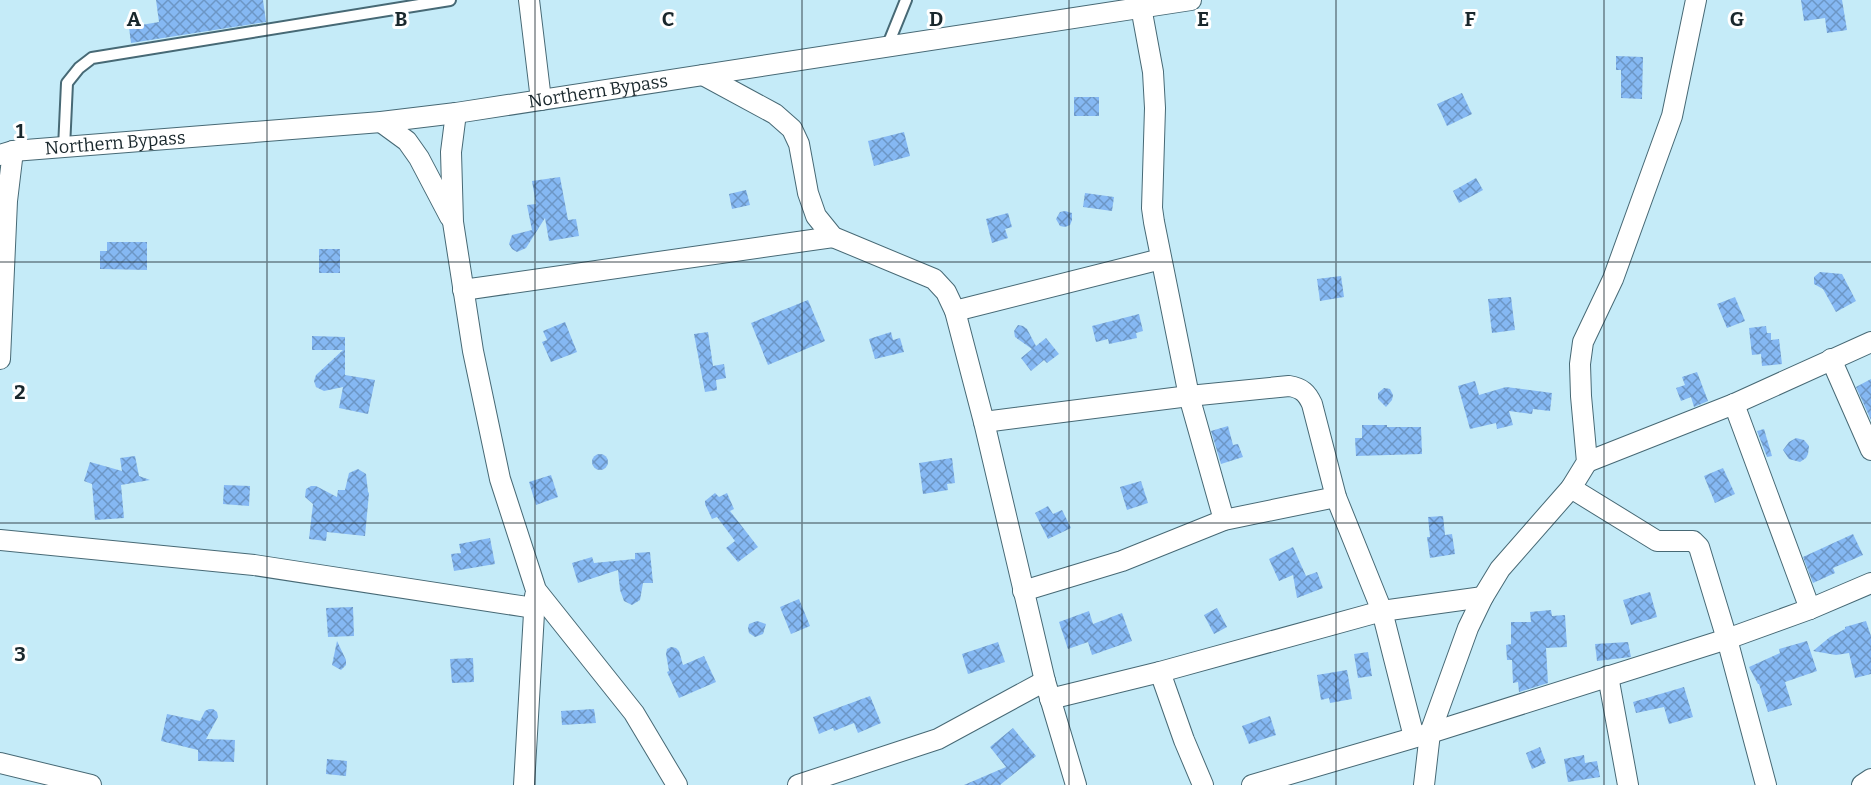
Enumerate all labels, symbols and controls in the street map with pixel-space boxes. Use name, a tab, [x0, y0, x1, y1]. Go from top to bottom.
text: A	[127, 7, 142, 31]
text: B	[395, 7, 408, 31]
text: C	[662, 7, 674, 31]
text: D	[929, 7, 943, 31]
text: E	[1197, 7, 1209, 31]
text: F	[1464, 7, 1476, 31]
text: G	[1730, 7, 1744, 31]
street label: Northern Bypass	[527, 70, 669, 113]
text: 1	[16, 119, 25, 143]
street label: Northern Bypass	[44, 126, 186, 159]
text: 2	[14, 380, 26, 404]
text: 3	[14, 642, 26, 666]

